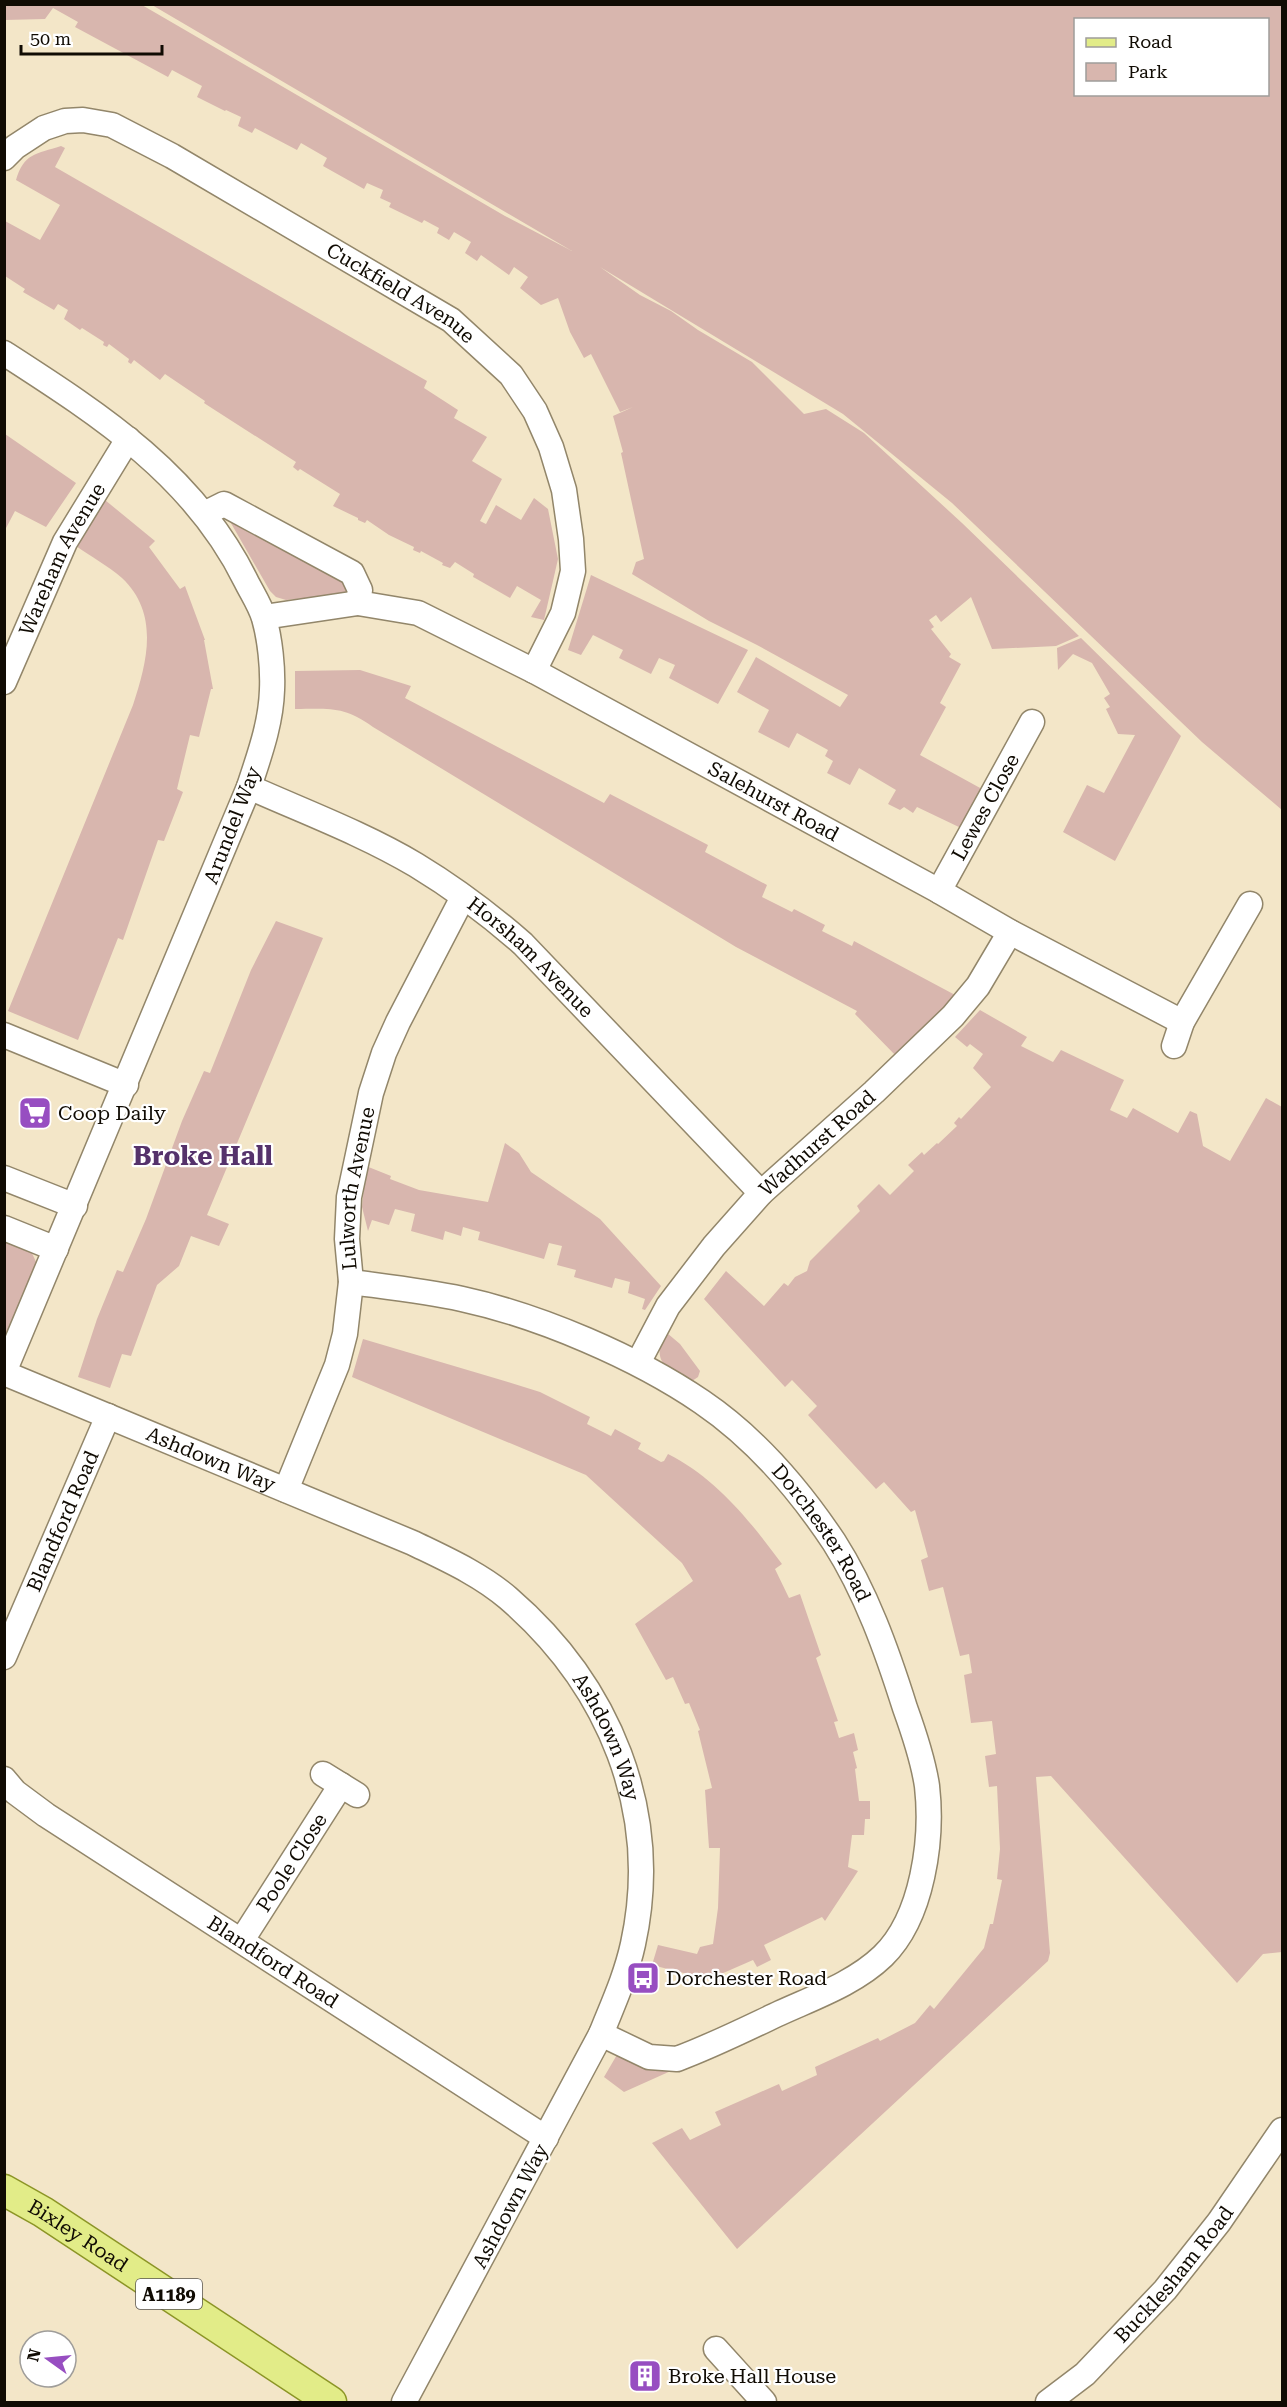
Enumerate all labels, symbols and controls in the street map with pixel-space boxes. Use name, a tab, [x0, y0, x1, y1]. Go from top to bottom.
scale bar	[21, 18, 162, 56]
legend	[1074, 18, 1269, 96]
text: 50 m	[30, 28, 71, 49]
text: Road	[1128, 31, 1173, 52]
text: Park	[1128, 61, 1168, 82]
street label: Cuckfield Avenue	[322, 238, 480, 348]
street label: Wareham Avenue	[14, 478, 110, 639]
street label: Lewes Close	[946, 749, 1024, 864]
street label: Salehurst Road	[704, 756, 843, 846]
street label: Arundel Way	[199, 763, 265, 887]
street label: Horsham Avenue	[463, 892, 599, 1022]
street label: Wadhurst Road	[754, 1085, 880, 1201]
supermarket icon: Coop Daily	[17, 1095, 53, 1131]
place label: Coop Daily	[58, 1101, 166, 1125]
street label: Lulworth Avenue	[335, 1104, 380, 1271]
district label: Broke Hall	[133, 1141, 273, 1171]
street label: Ashdown Way	[143, 1422, 279, 1497]
street label: Blandford Road	[22, 1447, 104, 1595]
street label: Dorchester Road	[767, 1459, 876, 1605]
street label: Ashdown Way	[568, 1668, 645, 1803]
street label: Poole Close	[251, 1809, 332, 1916]
street label: Blandford Road	[203, 1911, 343, 2013]
bus stop icon: Dorchester Road	[625, 1960, 661, 1996]
place label: Dorchester Road	[666, 1966, 827, 1990]
street label: Ashdown Way	[467, 2140, 553, 2272]
street label: Bixley Road	[24, 2194, 133, 2277]
street label: Bucklesham Road	[1109, 2201, 1238, 2348]
road number: A1189	[136, 2279, 202, 2309]
north arrow	[18, 2329, 78, 2389]
text: N	[23, 2347, 45, 2364]
building icon: Broke Hall House	[627, 2358, 663, 2394]
place label: Broke Hall House	[668, 2364, 836, 2388]

